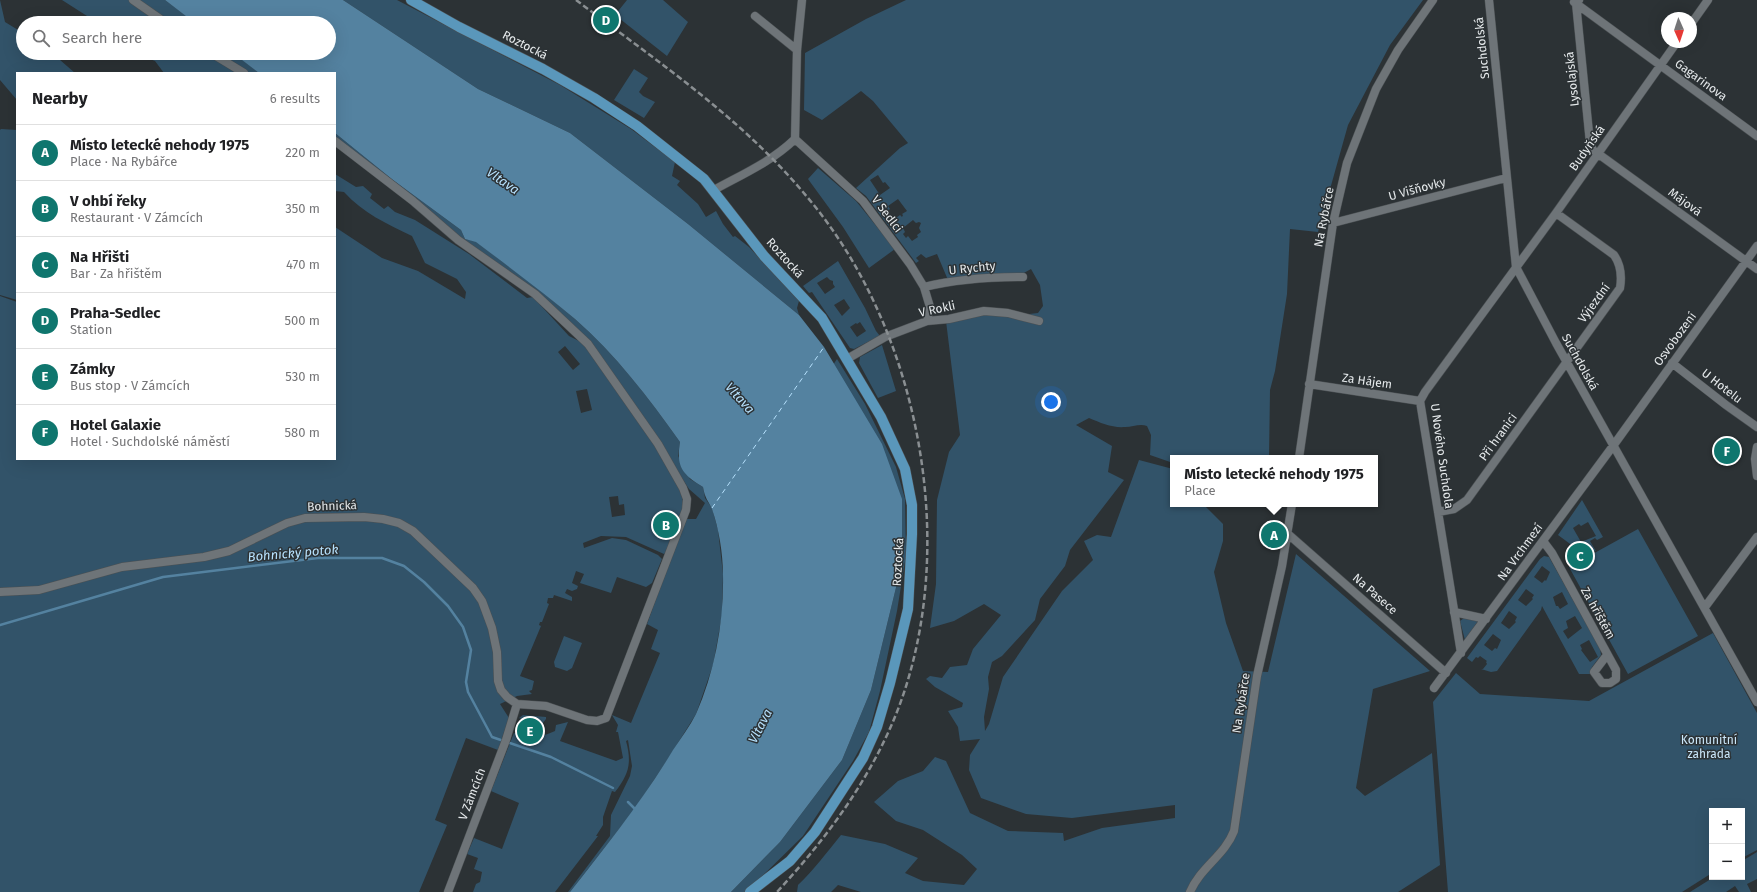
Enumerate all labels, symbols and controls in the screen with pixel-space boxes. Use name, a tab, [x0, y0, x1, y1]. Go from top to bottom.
pin: D	[593, 5, 619, 35]
north arrow	[1661, 12, 1697, 48]
search box	[16, 16, 336, 60]
street label: Suchdolská	[1472, 16, 1492, 80]
icon: search	[30, 27, 52, 49]
street label: Roztocká	[500, 28, 550, 62]
text: Search here	[62, 29, 142, 47]
street label: Lysolajská	[1562, 51, 1582, 107]
street label: Gagarinova	[1672, 56, 1730, 104]
text: Nearby	[32, 88, 87, 109]
text: 6 results	[270, 91, 320, 106]
street label: Budyňská	[1566, 122, 1608, 174]
text: Místo letecké nehody 1975	[70, 136, 249, 154]
text: A	[41, 145, 49, 160]
text: 220 m	[285, 145, 320, 160]
text: Place · Na Rybářce	[70, 154, 177, 169]
water label: Vltava	[484, 165, 522, 197]
street label: U Višňovky	[1387, 175, 1447, 203]
street label: Májová	[1665, 185, 1705, 219]
street label: Na Rybářce	[1311, 186, 1337, 248]
text: V ohbí řeky	[70, 192, 146, 210]
street label: V Sedlci	[869, 193, 905, 235]
text: B	[41, 201, 49, 216]
text: 350 m	[285, 201, 320, 216]
text: Restaurant · V Zámcích	[70, 210, 203, 225]
street label: Roztocká	[764, 235, 806, 281]
text: Na Hřišti	[70, 248, 129, 266]
text: C	[41, 257, 49, 272]
text: 470 m	[286, 257, 320, 272]
street label: U Rychty	[948, 259, 996, 277]
text: Bar · Za hřištěm	[70, 266, 162, 281]
street label: Výjezdní	[1575, 280, 1613, 325]
street label: V Rokli	[917, 298, 957, 320]
text: Praha-Sedlec	[70, 304, 160, 322]
street label: Osvobození	[1651, 309, 1699, 368]
text: D	[41, 313, 49, 328]
text: 500 m	[284, 313, 320, 328]
text: Station	[70, 322, 112, 337]
street label: Suchdolská	[1559, 331, 1601, 393]
text: Zámky	[70, 360, 115, 378]
street label: U Hotelu	[1699, 366, 1745, 406]
text: E	[42, 369, 48, 384]
text: 530 m	[285, 369, 320, 384]
street label: Za Hájem	[1341, 371, 1393, 391]
text: Bus stop · V Zámcích	[70, 378, 190, 393]
water label: Vltava	[722, 380, 758, 416]
your location	[1041, 392, 1061, 412]
street label: U Nového Suchdola	[1428, 402, 1456, 510]
street label: Při hranici	[1476, 411, 1520, 463]
text: Hotel Galaxie	[70, 416, 161, 434]
text: F	[42, 425, 48, 440]
text: 580 m	[284, 425, 320, 440]
text: Hotel · Suchdolské náměstí	[70, 434, 230, 449]
pin: F	[1714, 436, 1740, 466]
popup	[1170, 455, 1378, 507]
text: Místo letecké nehody 1975	[1184, 465, 1364, 483]
text: Place	[1184, 483, 1216, 498]
street label: Bohnická	[307, 498, 357, 514]
pin: B	[653, 510, 679, 540]
pin: A	[1261, 520, 1287, 550]
street label: Na Vrchmezí	[1495, 520, 1546, 583]
street label: Roztocká	[890, 537, 906, 587]
pin: C	[1567, 541, 1593, 571]
water label: Bohnický potok	[247, 542, 339, 564]
street label: Na Pasece	[1350, 571, 1400, 617]
street label: Za hřištěm	[1578, 584, 1618, 642]
street label: Na Rybářce	[1229, 672, 1253, 734]
water label: Vltava	[745, 706, 775, 746]
pin: E	[517, 716, 543, 746]
park label: Komunitní zahrada	[1681, 733, 1738, 761]
street label: V Zámcích	[456, 766, 488, 822]
map controls	[1709, 808, 1745, 880]
button: +	[1709, 808, 1745, 844]
button: −	[1709, 844, 1745, 880]

